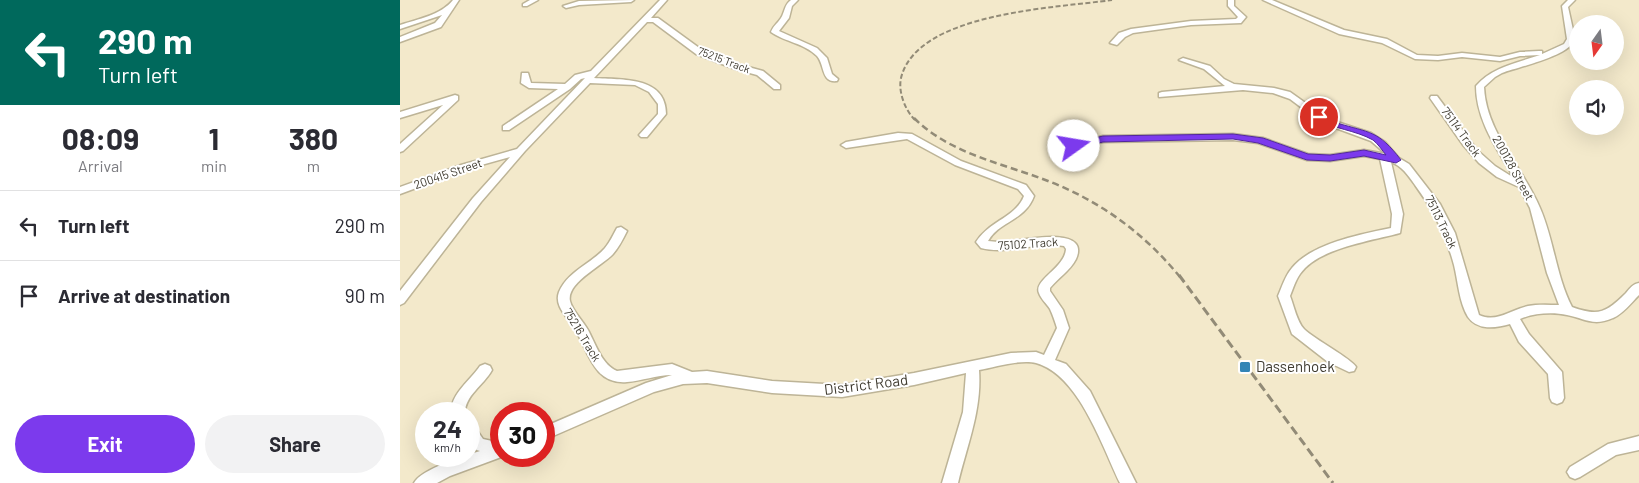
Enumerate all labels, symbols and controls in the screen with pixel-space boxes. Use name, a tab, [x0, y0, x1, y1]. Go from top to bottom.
north arrow	[1569, 15, 1624, 70]
map controls	[1569, 15, 1624, 135]
text: 290 m	[98, 19, 192, 61]
icon: left	[15, 20, 80, 85]
street label: 75215 Track	[696, 44, 753, 76]
text: Turn left	[98, 61, 178, 87]
button: sound	[1569, 80, 1624, 135]
pin	[1298, 96, 1340, 138]
icon: arrive	[1305, 103, 1333, 131]
street label: 75114 Track	[1439, 104, 1484, 159]
position arrow	[1047, 119, 1099, 171]
text: 08:09	[62, 120, 139, 156]
text: 1	[209, 120, 219, 156]
text: 380	[289, 120, 338, 156]
street label: 200128 Street	[1490, 133, 1537, 202]
street label: 200415 Street	[412, 155, 484, 191]
text: Arrival	[78, 156, 123, 175]
text: min	[201, 156, 227, 175]
text: m	[307, 156, 320, 175]
street label: 75113 Track	[1423, 193, 1461, 250]
icon: left	[15, 212, 43, 240]
text: Turn left	[58, 214, 129, 237]
text: 290 m	[335, 214, 385, 237]
street label: 75102 Track	[997, 234, 1058, 252]
icon: arrive	[15, 282, 43, 310]
text: Arrive at destination	[58, 284, 230, 307]
text: 90 m	[345, 284, 385, 307]
street label: 75216 Track	[561, 305, 604, 364]
place label: Dassenhoek	[1256, 357, 1335, 375]
marker: Dassenhoek	[1238, 360, 1252, 374]
street label: District Road	[823, 370, 909, 398]
speed limit sign: 30	[490, 402, 555, 467]
text: 24	[433, 413, 462, 443]
button: Exit	[15, 415, 195, 473]
button: Share	[205, 415, 385, 473]
text: km/h	[434, 440, 461, 454]

